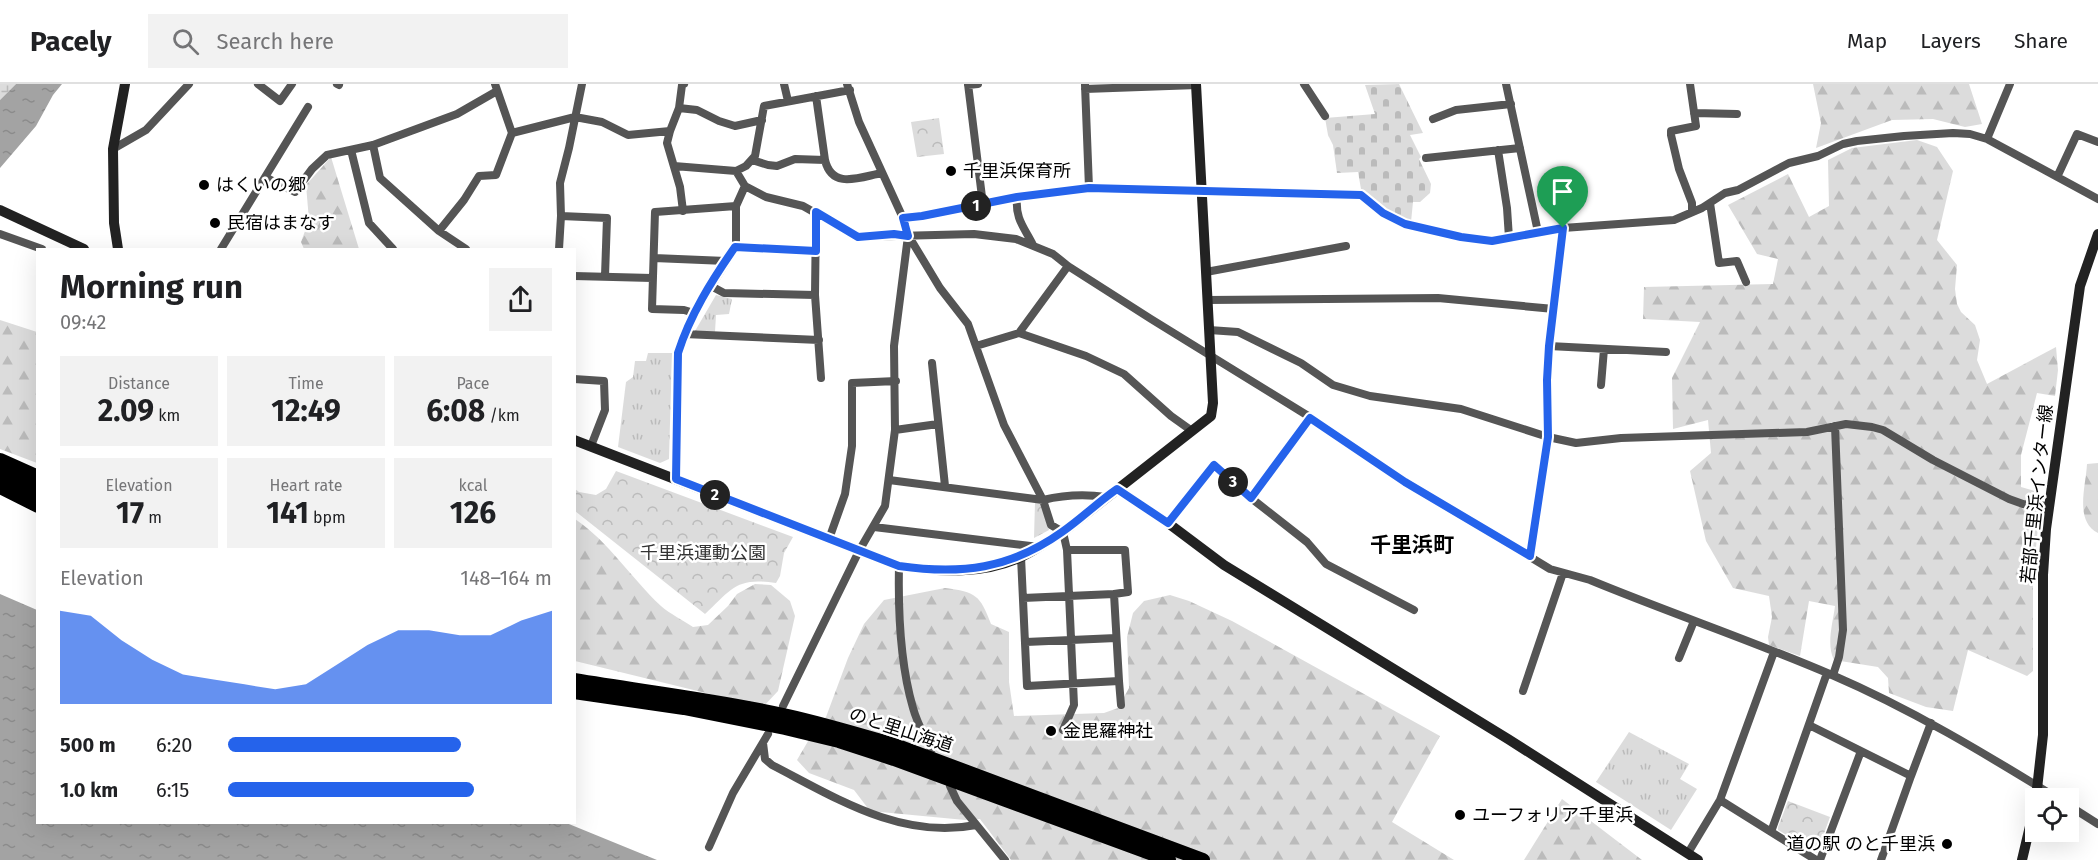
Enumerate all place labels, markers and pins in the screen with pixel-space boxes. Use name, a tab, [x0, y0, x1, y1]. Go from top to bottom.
place label: 千里浜保育所	[963, 160, 1071, 182]
marker: 千里浜保育所	[944, 164, 958, 178]
pin	[1537, 166, 1588, 228]
place label: はくいの郷	[216, 174, 306, 196]
marker: はくいの郷	[197, 178, 211, 192]
pin: 1	[961, 191, 991, 221]
place label: 民宿はまなす	[227, 212, 335, 234]
marker: 民宿はまなす	[208, 216, 222, 230]
pin: 3	[1218, 467, 1248, 497]
pin: 2	[700, 480, 730, 510]
place label: 金毘羅神社	[1063, 720, 1153, 742]
marker: 金毘羅神社	[1044, 724, 1058, 738]
place label: ユーフォリア千里浜	[1472, 804, 1633, 826]
marker: ユーフォリア千里浜	[1453, 808, 1467, 822]
place label: 道の駅 のと千里浜	[1786, 833, 1935, 855]
marker: 道の駅 のと千里浜	[1940, 837, 1954, 851]

